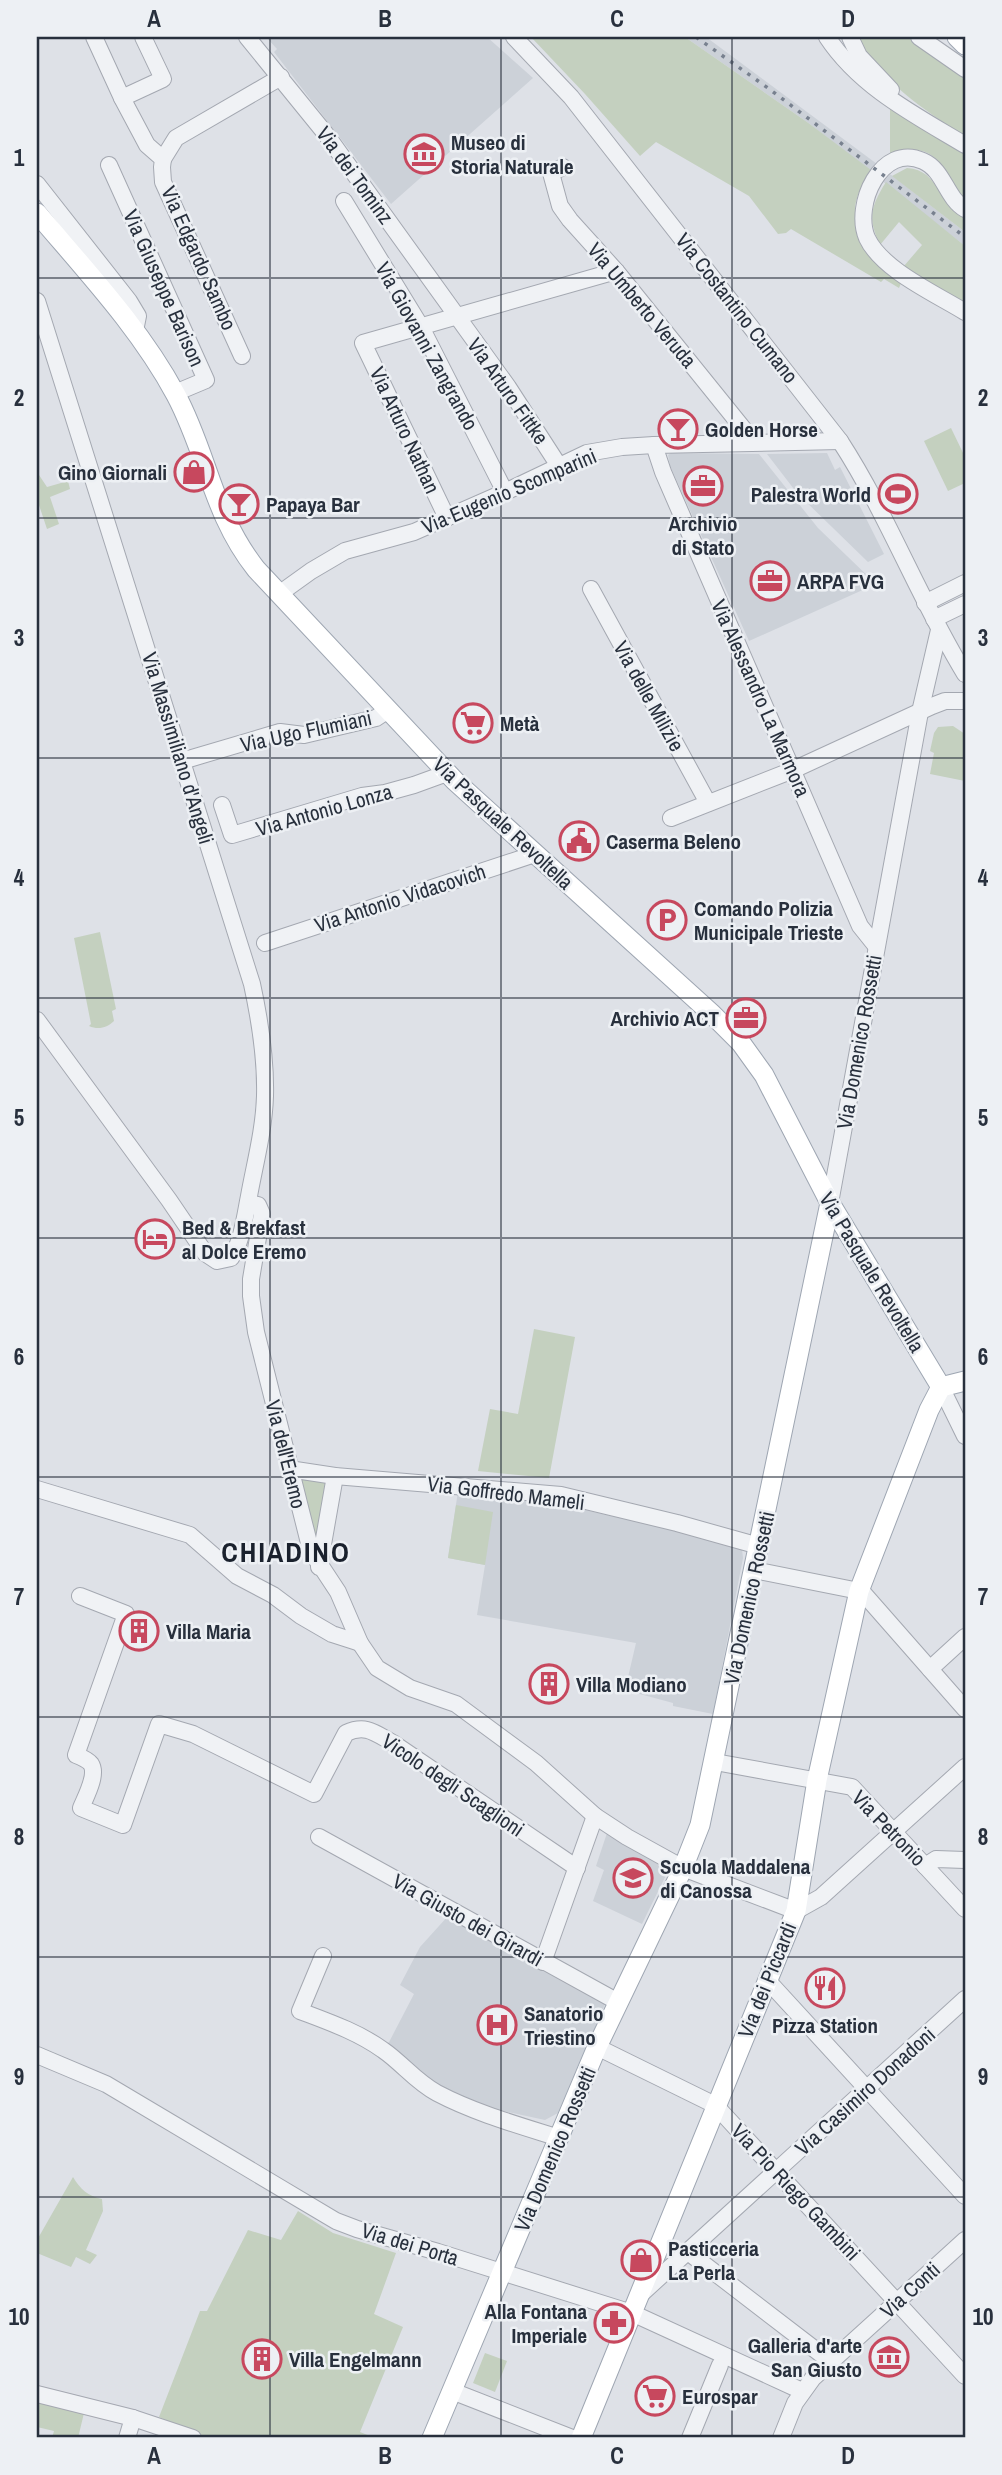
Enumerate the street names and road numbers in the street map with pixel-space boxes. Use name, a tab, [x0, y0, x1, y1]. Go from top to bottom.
street label: Via dei Tominz	[310, 120, 401, 230]
street label: Via Edgardo Sambo	[154, 181, 244, 335]
street label: Via Giuseppe Barison	[116, 205, 212, 371]
street label: Via Costantino Cumano	[669, 227, 805, 389]
street label: Via Umberto Veruda	[581, 236, 703, 374]
street label: Via Giovanni Zangrando	[369, 257, 485, 435]
street label: Via Arturo Fittke	[461, 332, 555, 450]
street label: Via Arturo Nathan	[363, 362, 447, 498]
street label: Via Eugenio Scomparini	[417, 441, 601, 541]
street label: Via Alessandro La Marmora	[704, 595, 818, 802]
street label: Via delle Milizie	[607, 636, 691, 756]
street label: Via Massimiliano d'Angeli	[135, 648, 221, 848]
street label: Via Ugo Flumiani	[238, 703, 374, 759]
street label: Via Pasquale Revoltella	[426, 750, 580, 896]
street label: Via Antonio Lonza	[252, 777, 396, 843]
street label: Via Antonio Vidacovich	[311, 857, 489, 939]
street label: Via Domenico Rossetti	[829, 952, 889, 1132]
street label: Via Pasquale Revoltella	[813, 1186, 932, 1358]
street label: Via dell'Eremo	[258, 1397, 314, 1511]
street label: Via Goffredo Mameli	[426, 1469, 586, 1517]
street label: Via Domenico Rossetti	[716, 1509, 782, 1687]
street label: Vicolo degli Scaglioni	[376, 1726, 530, 1844]
street label: Via Petronio	[845, 1784, 933, 1872]
street label: Via Giusto dei Girardi	[387, 1867, 549, 1973]
street label: Via dei Piccardi	[731, 1918, 803, 2042]
street label: Via Casimiro Donadoni	[789, 2020, 941, 2162]
street label: Via Domenico Rossetti	[507, 2062, 603, 2236]
street label: Via Pio Riego Gambini	[725, 2117, 867, 2267]
street label: Via dei Porta	[358, 2215, 463, 2273]
street label: Via Conti	[874, 2255, 946, 2325]

